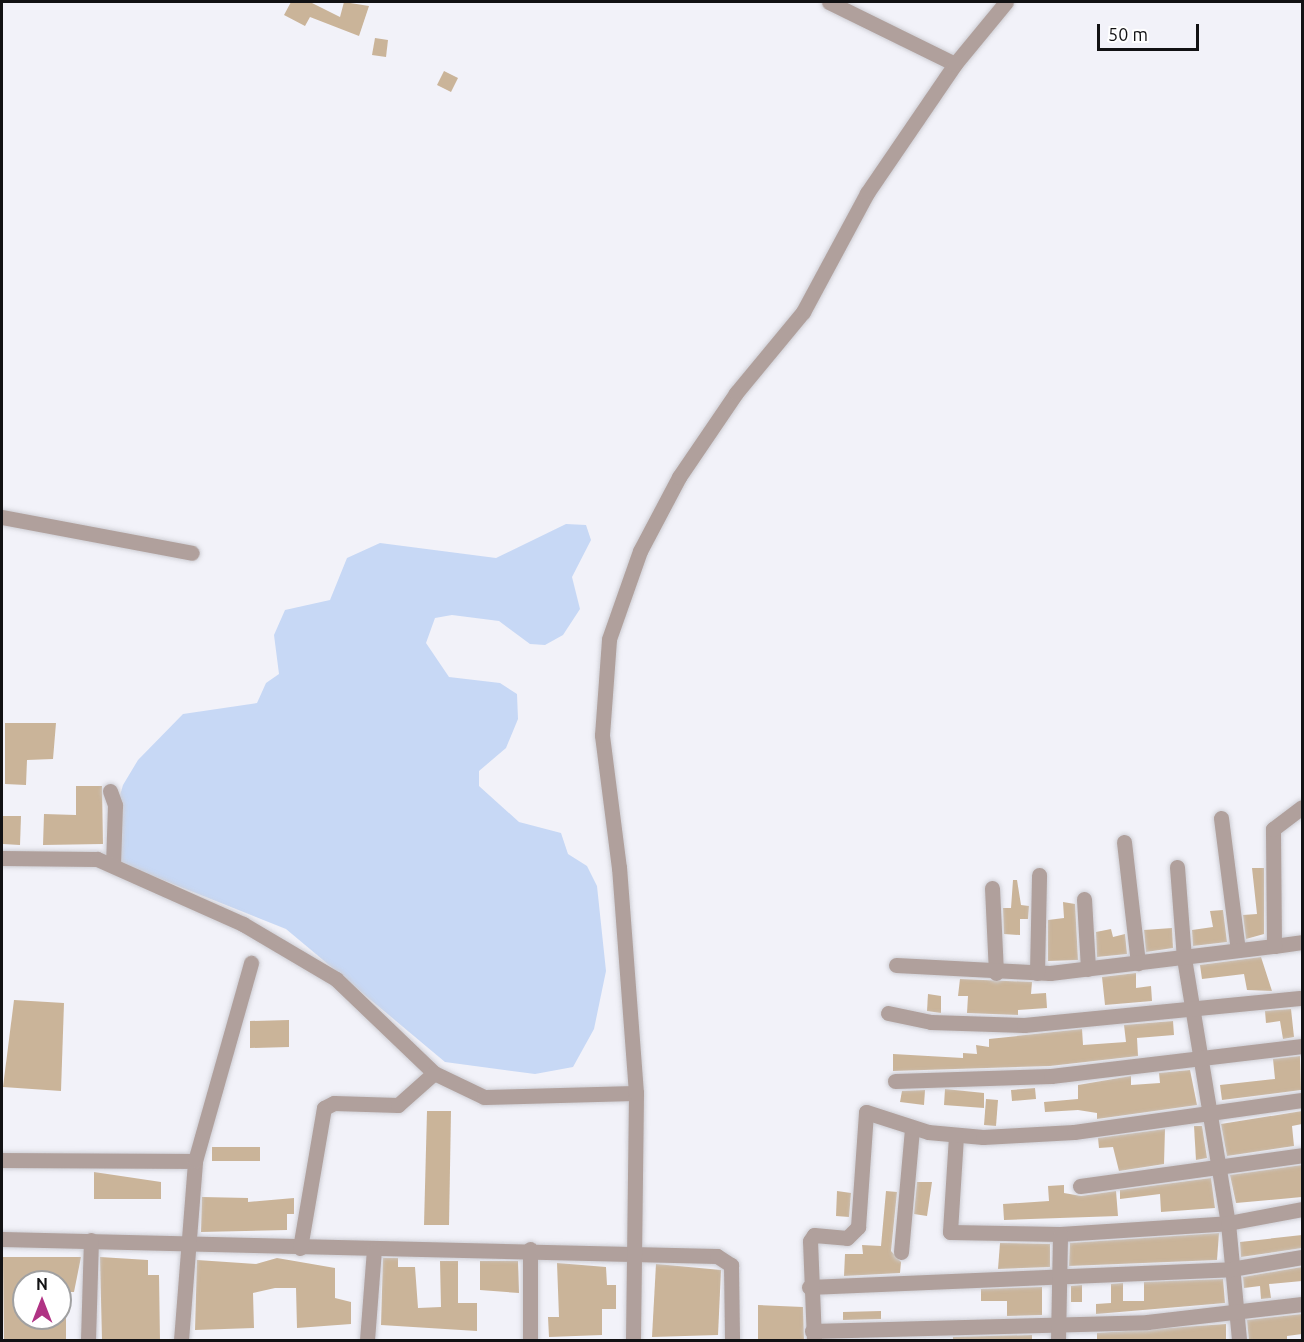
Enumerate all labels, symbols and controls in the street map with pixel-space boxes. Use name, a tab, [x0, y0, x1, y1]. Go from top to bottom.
scale bar	[1100, 12, 1202, 50]
text: 50 m	[1108, 24, 1148, 44]
north arrow	[12, 1270, 72, 1330]
text: N	[36, 1275, 48, 1293]

